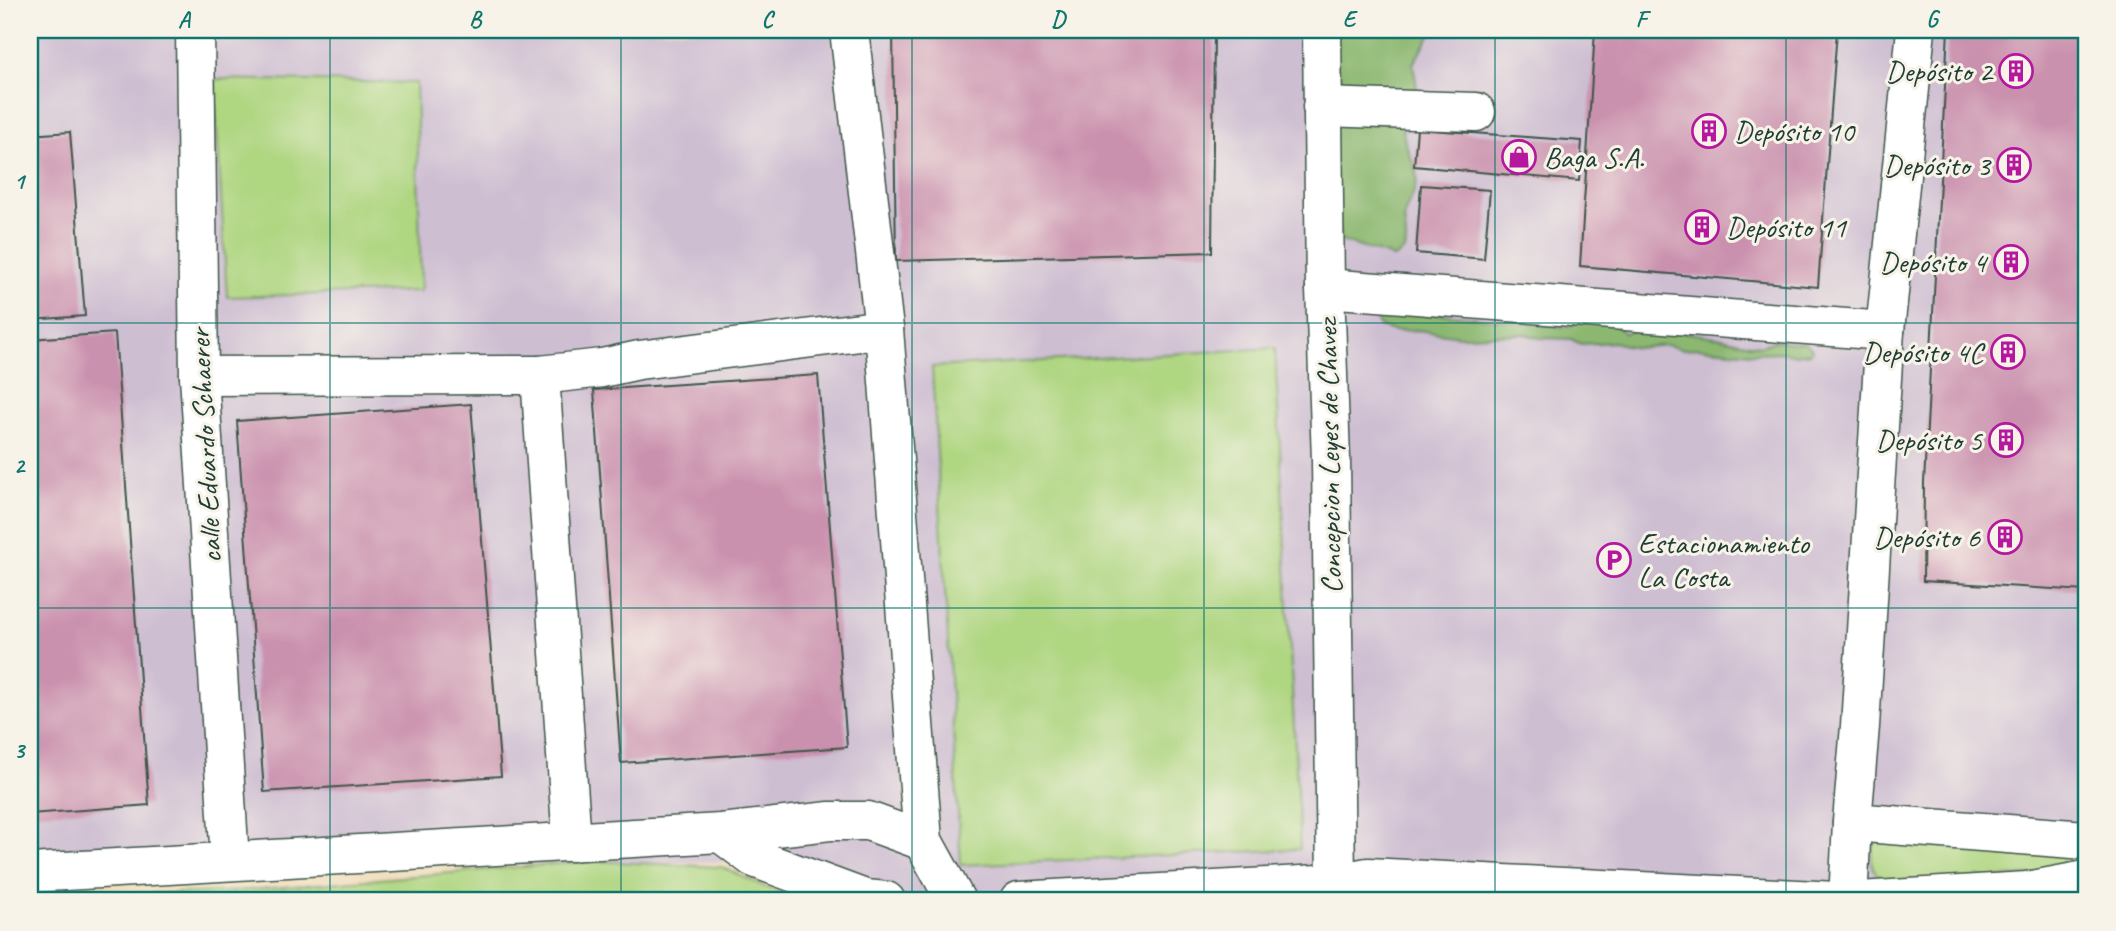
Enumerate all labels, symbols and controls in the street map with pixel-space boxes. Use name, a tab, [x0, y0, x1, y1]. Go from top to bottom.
text: A	[178, 5, 192, 34]
text: B	[469, 5, 483, 34]
text: C	[762, 5, 776, 34]
text: D	[1051, 5, 1067, 34]
text: E	[1343, 5, 1359, 34]
text: F	[1636, 5, 1652, 34]
text: G	[1926, 5, 1941, 34]
place label: Depósito 2	[1886, 52, 1994, 90]
building icon: Depósito 2	[1997, 52, 2035, 90]
building icon: Depósito 10	[1690, 112, 1728, 150]
place label: Depósito 10	[1734, 112, 1856, 150]
shop icon: Baga S.A.	[1500, 138, 1538, 176]
place label: Baga S.A.	[1544, 138, 1644, 176]
place label: Depósito 3	[1884, 146, 1992, 184]
building icon: Depósito 3	[1995, 146, 2033, 184]
text: 1	[14, 167, 27, 196]
building icon: Depósito 11	[1683, 208, 1721, 246]
place label: Depósito 11	[1726, 208, 1847, 246]
place label: Depósito 4	[1880, 243, 1988, 281]
building icon: Depósito 4	[1992, 243, 2030, 281]
street label: Concepcion Leyes de Chavez	[1308, 316, 1350, 594]
street label: calle Eduardo Schaerer	[180, 325, 230, 564]
place label: Depósito 4C	[1862, 333, 1986, 371]
building icon: Depósito 4C	[1989, 333, 2027, 371]
place label: Depósito 5	[1876, 421, 1983, 459]
building icon: Depósito 5	[1987, 421, 2025, 459]
text: 2	[14, 451, 27, 480]
place label: Depósito 6	[1874, 518, 1981, 556]
building icon: Depósito 6	[1986, 518, 2024, 556]
place label: Estacionamiento La Costa	[1638, 524, 1810, 596]
parking icon: Estacionamiento La Costa	[1595, 541, 1633, 579]
text: 3	[14, 736, 27, 765]

